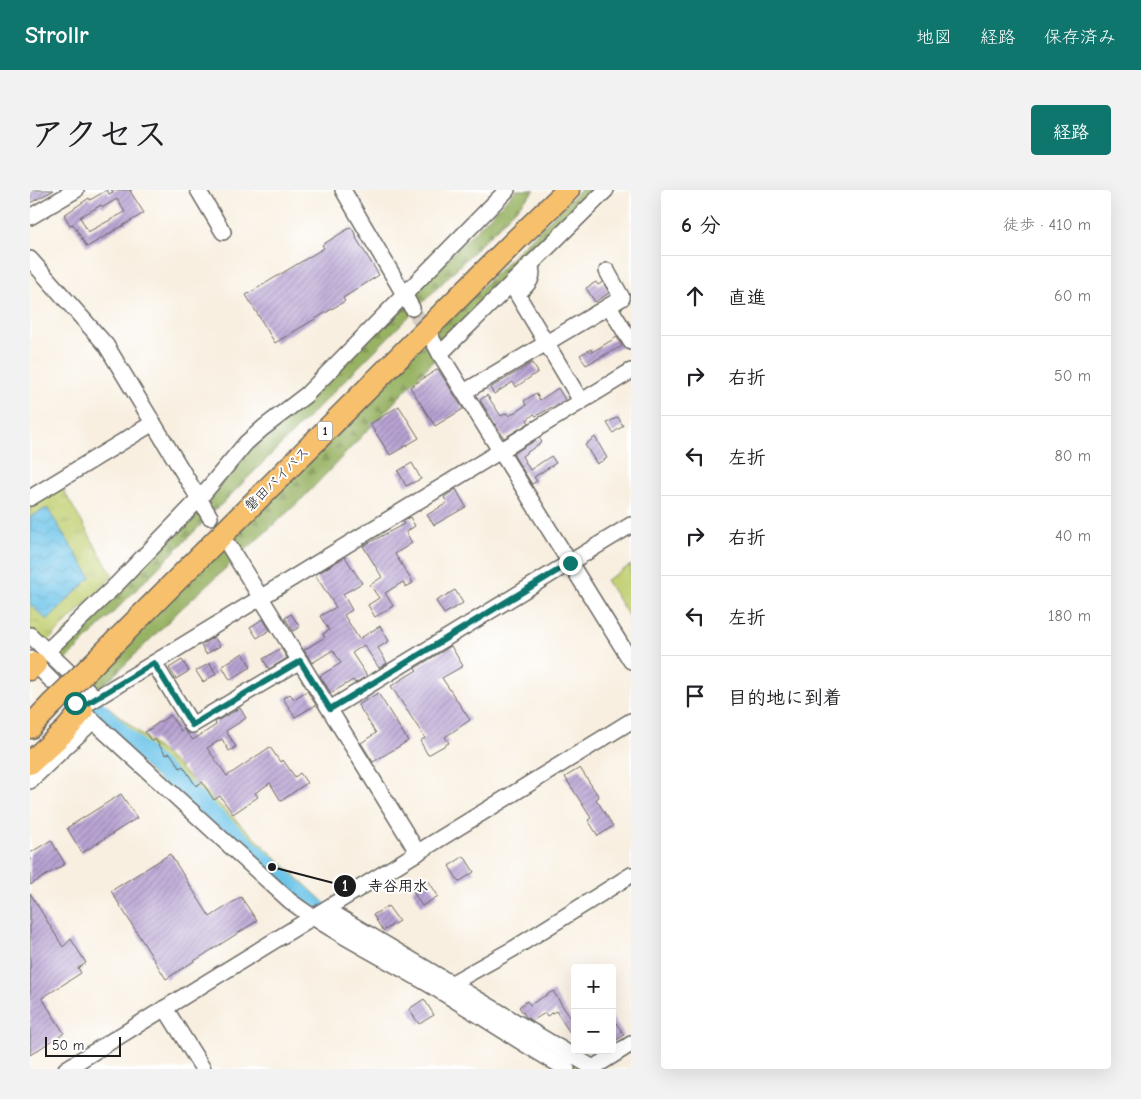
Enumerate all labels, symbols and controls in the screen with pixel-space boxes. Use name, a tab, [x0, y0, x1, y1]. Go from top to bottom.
text: Strollr	[25, 21, 89, 49]
text: 地図	[916, 27, 952, 48]
text: 経路	[980, 27, 1016, 48]
text: 保存済み	[1044, 27, 1116, 48]
button: 経路	[1031, 105, 1111, 155]
text: アクセス	[30, 114, 168, 155]
text: 6 分	[681, 213, 720, 237]
text: 徒歩 · 410 m	[1003, 216, 1091, 234]
icon: ahead	[681, 282, 709, 310]
text: 直進	[728, 287, 766, 309]
text: 60 m	[1054, 287, 1091, 305]
icon: right	[681, 362, 709, 390]
text: 右折	[728, 367, 766, 389]
text: 50 m	[1054, 367, 1091, 385]
road number: 1	[318, 422, 332, 440]
icon: left	[681, 442, 709, 470]
street label: 磐田バイパス	[241, 443, 313, 515]
text: 左折	[728, 447, 766, 469]
text: 80 m	[1054, 447, 1091, 465]
icon: right	[681, 522, 709, 550]
text: 右折	[728, 527, 766, 549]
text: 40 m	[1055, 527, 1091, 545]
route end	[559, 552, 582, 575]
icon: left	[681, 602, 709, 630]
text: 左折	[728, 607, 766, 629]
text: 180 m	[1048, 607, 1091, 625]
icon: arrive	[681, 682, 709, 710]
text: 目的地に到着	[728, 687, 842, 709]
route start	[64, 692, 87, 715]
callout: 寺谷用水	[333, 871, 438, 901]
text: 1	[342, 877, 348, 895]
text: 寺谷用水	[368, 877, 428, 895]
map controls	[571, 964, 616, 1054]
button: +	[571, 964, 616, 1009]
button: −	[571, 1009, 616, 1054]
scale bar	[45, 1034, 121, 1057]
text: 50 m	[52, 1037, 84, 1054]

